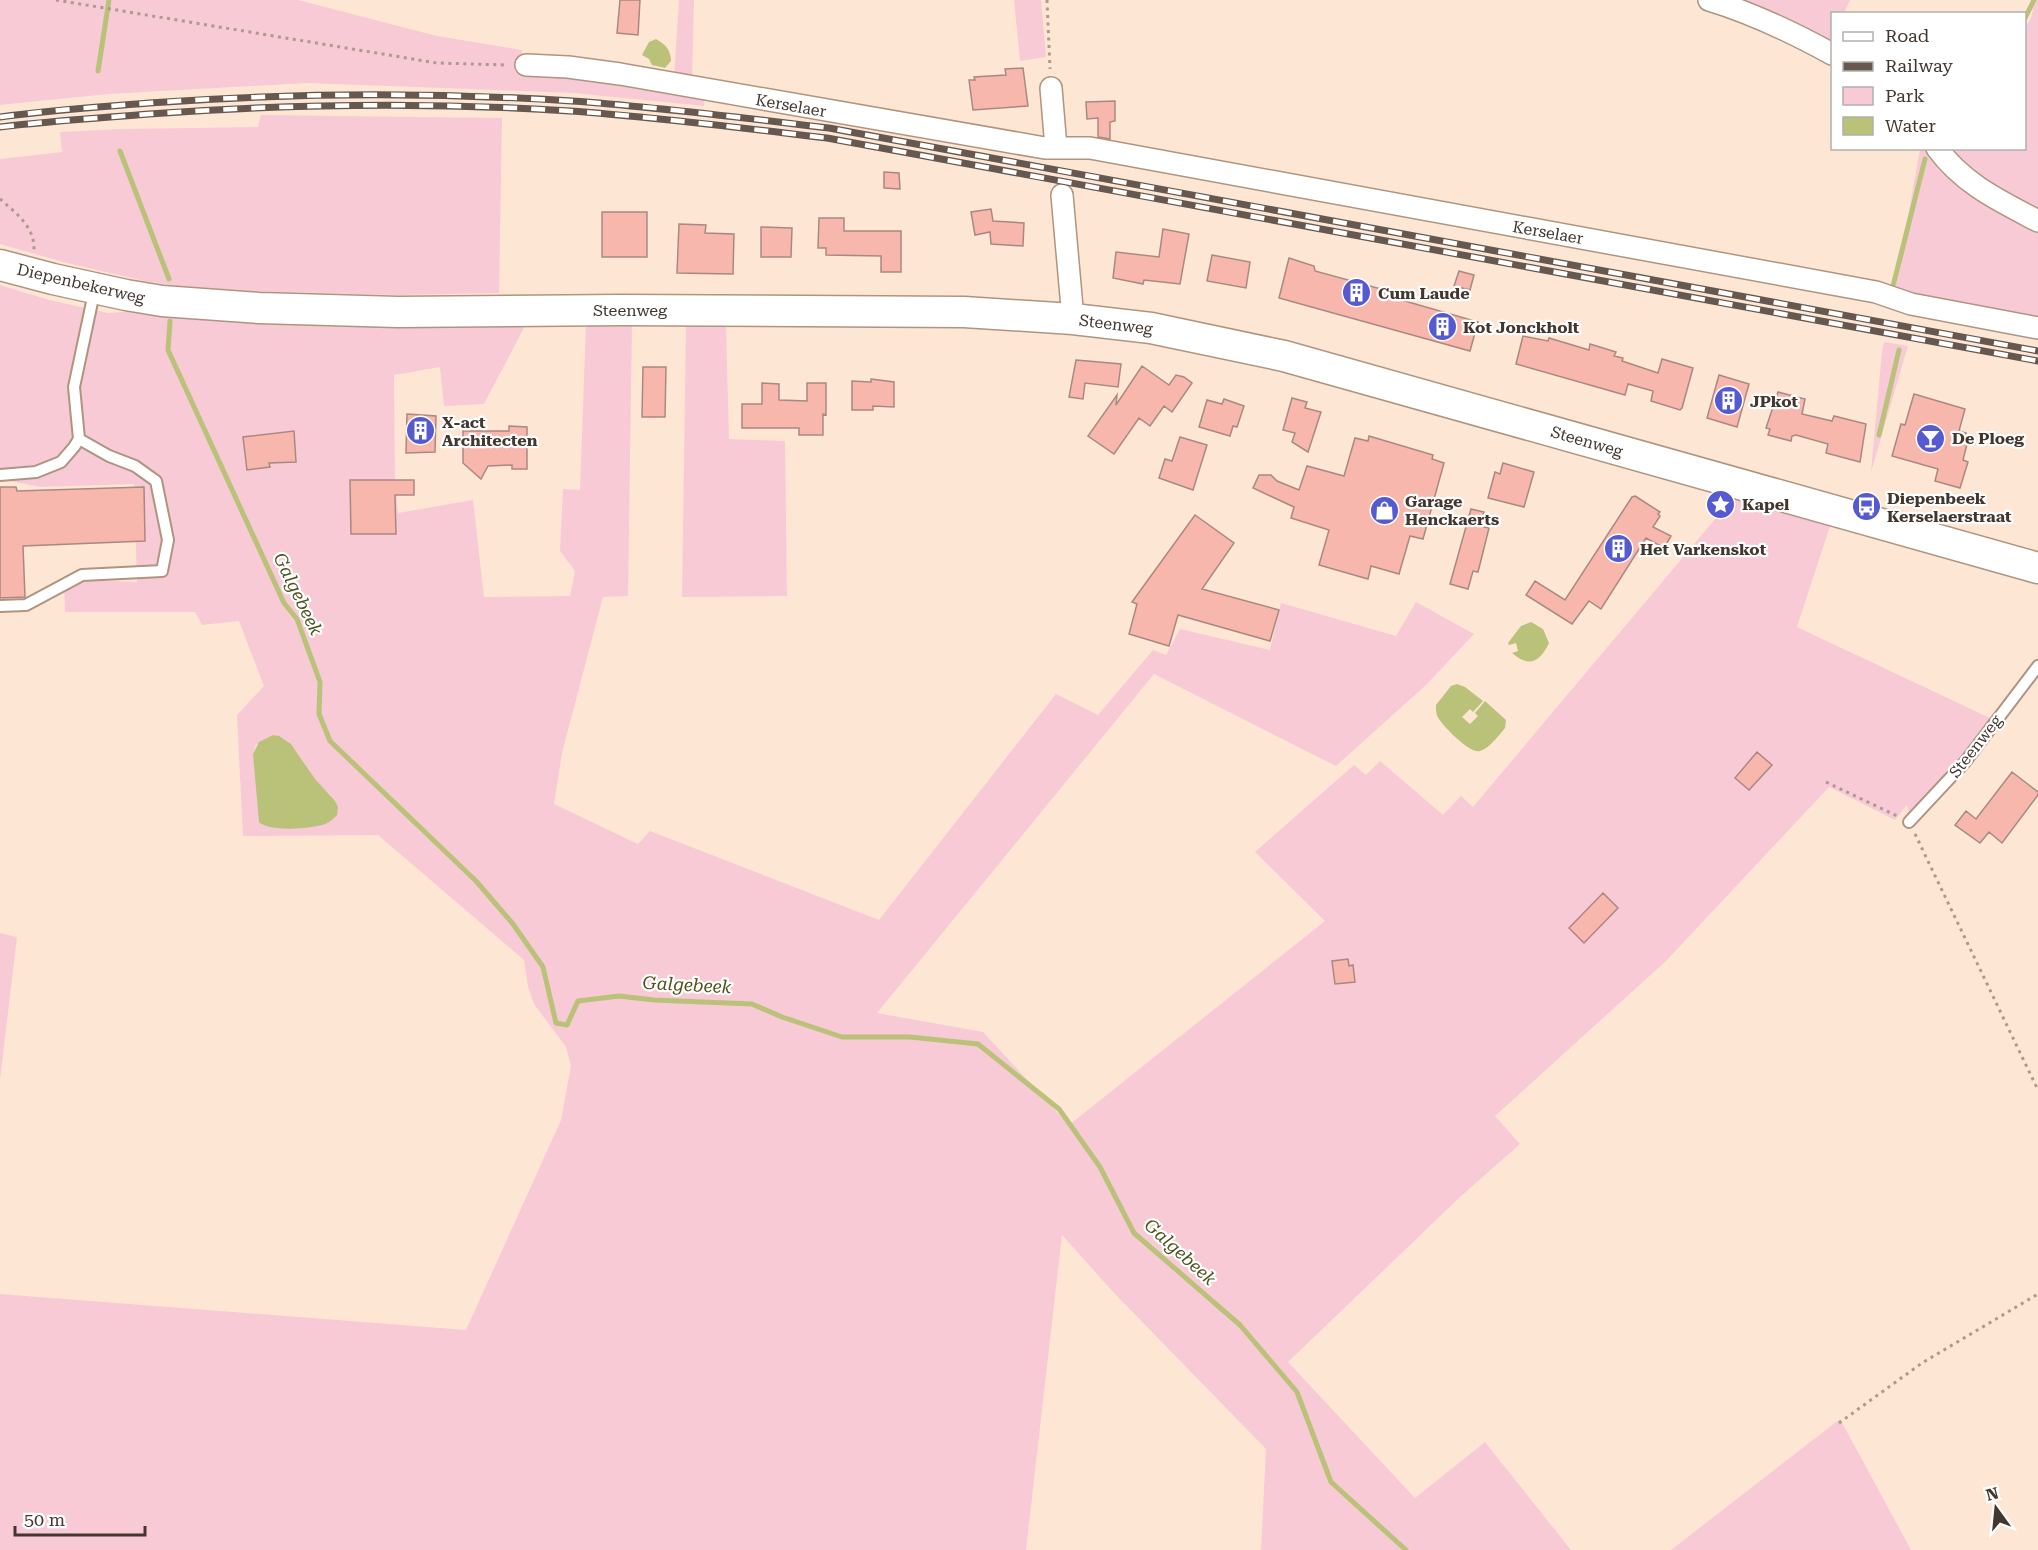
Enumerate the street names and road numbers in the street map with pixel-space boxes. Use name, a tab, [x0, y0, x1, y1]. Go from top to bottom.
street label: Kerselaer	[754, 90, 828, 121]
street label: Kerselaer	[1511, 217, 1585, 248]
street label: Diepenbekerweg	[15, 260, 148, 308]
street label: Steenweg	[593, 301, 668, 320]
street label: Steenweg	[1078, 311, 1155, 339]
street label: Steenweg	[1549, 422, 1626, 461]
street label: Steenweg	[1945, 711, 2006, 781]

